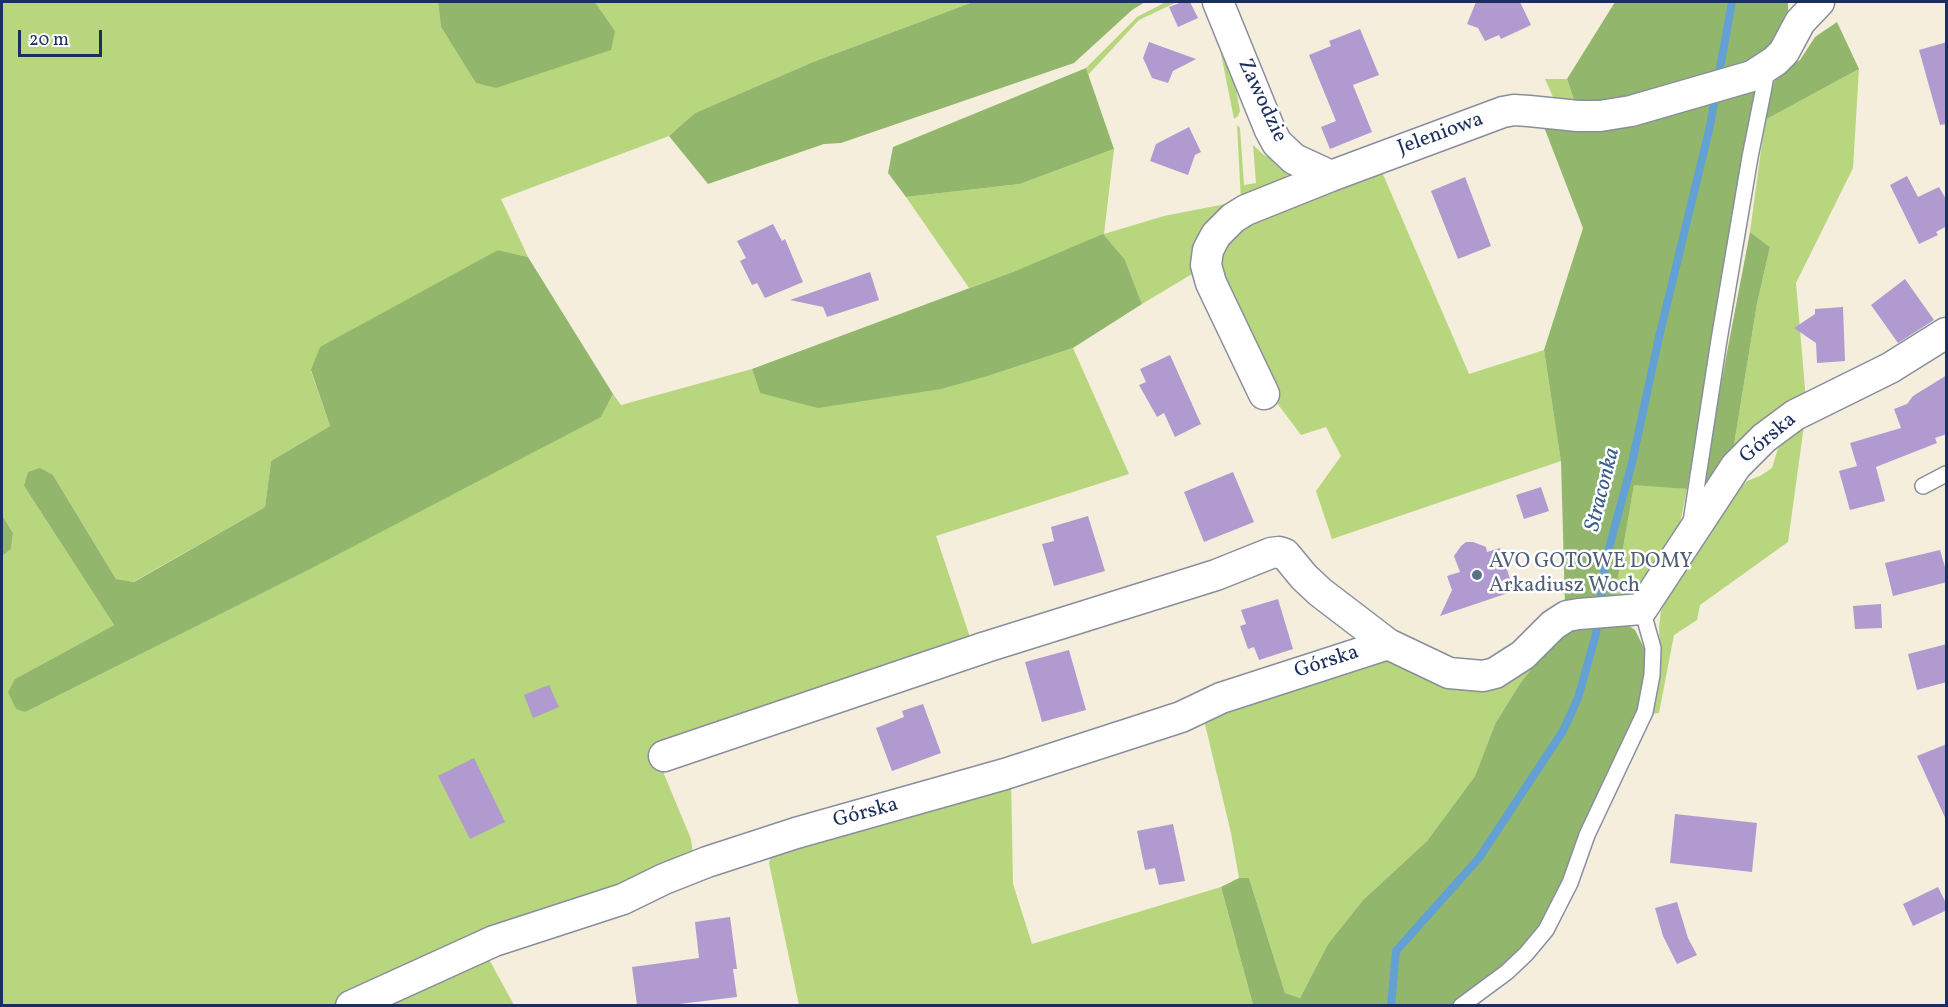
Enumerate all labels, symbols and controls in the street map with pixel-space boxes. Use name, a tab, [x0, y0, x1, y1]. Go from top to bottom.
scale bar	[21, 18, 105, 56]
text: 20 m	[29, 28, 69, 53]
street label: Zawodzie	[1231, 55, 1291, 147]
street label: Jeleniowa	[1395, 108, 1487, 162]
street label: Górska	[1736, 408, 1802, 470]
water label: Straconka	[1581, 445, 1627, 535]
place label: AVO GOTOWE DOMY Arkadiusz Woch	[1489, 550, 1693, 600]
marker: AVO GOTOWE DOMY Arkadiusz Woch	[1470, 568, 1484, 582]
street label: Górska	[1292, 641, 1362, 685]
street label: Górska	[831, 793, 901, 835]

